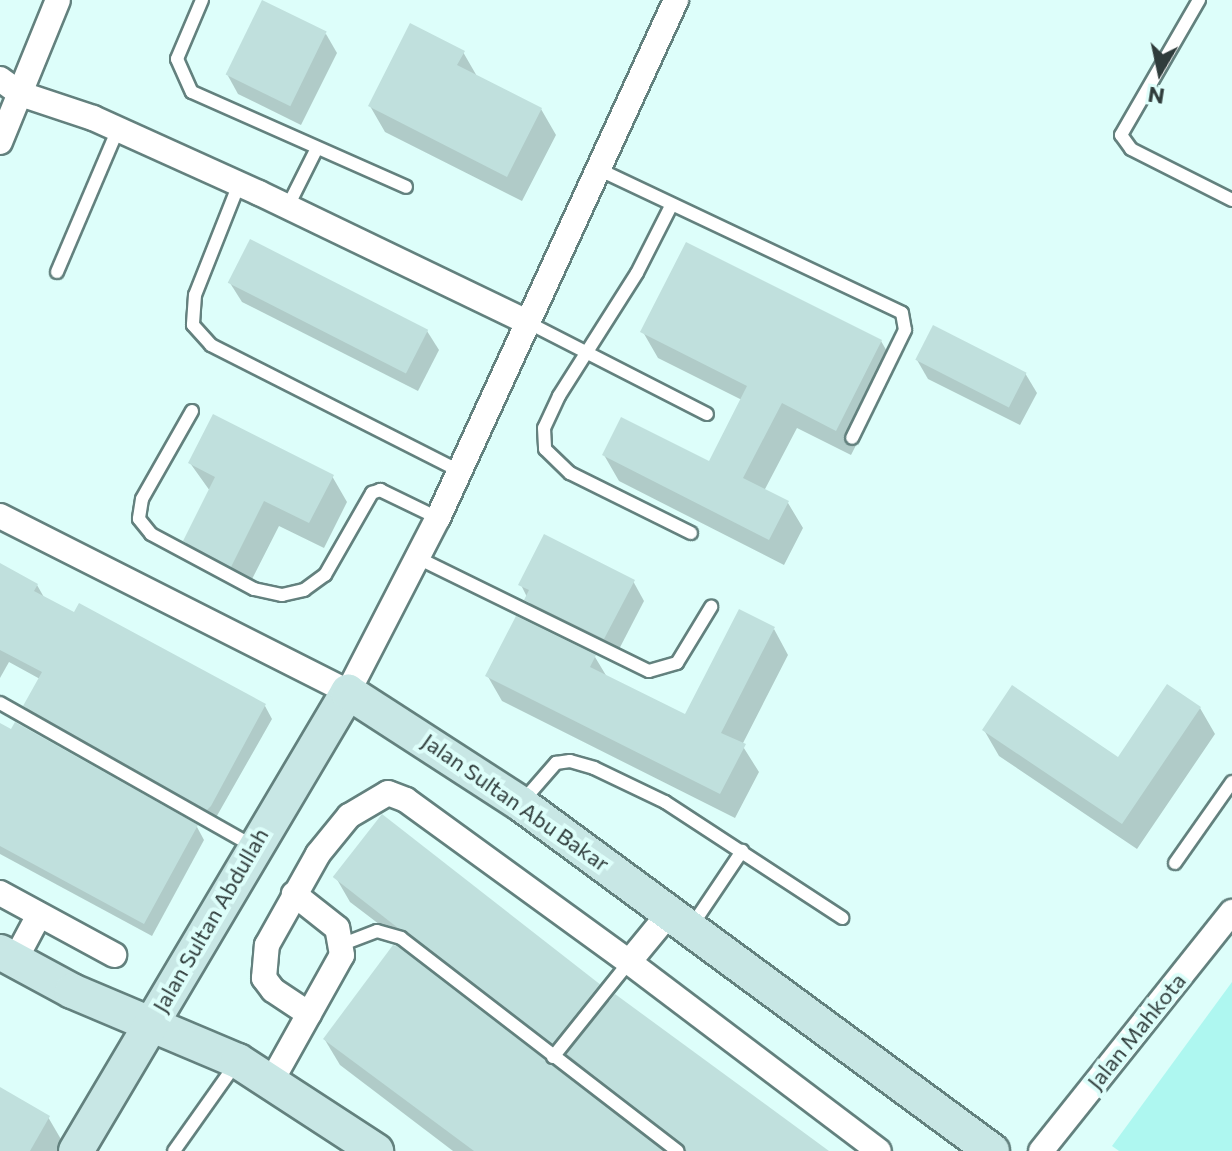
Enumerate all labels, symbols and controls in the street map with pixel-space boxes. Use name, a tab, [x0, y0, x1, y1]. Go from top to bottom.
north arrow	[1120, 32, 1200, 112]
text: N	[1146, 82, 1166, 111]
street label: Jalan Sultan Abu Bakar	[417, 727, 615, 877]
street label: Jalan Sultan Abdullah	[146, 823, 274, 1017]
street label: Jalan Mahkota	[1081, 968, 1191, 1094]

